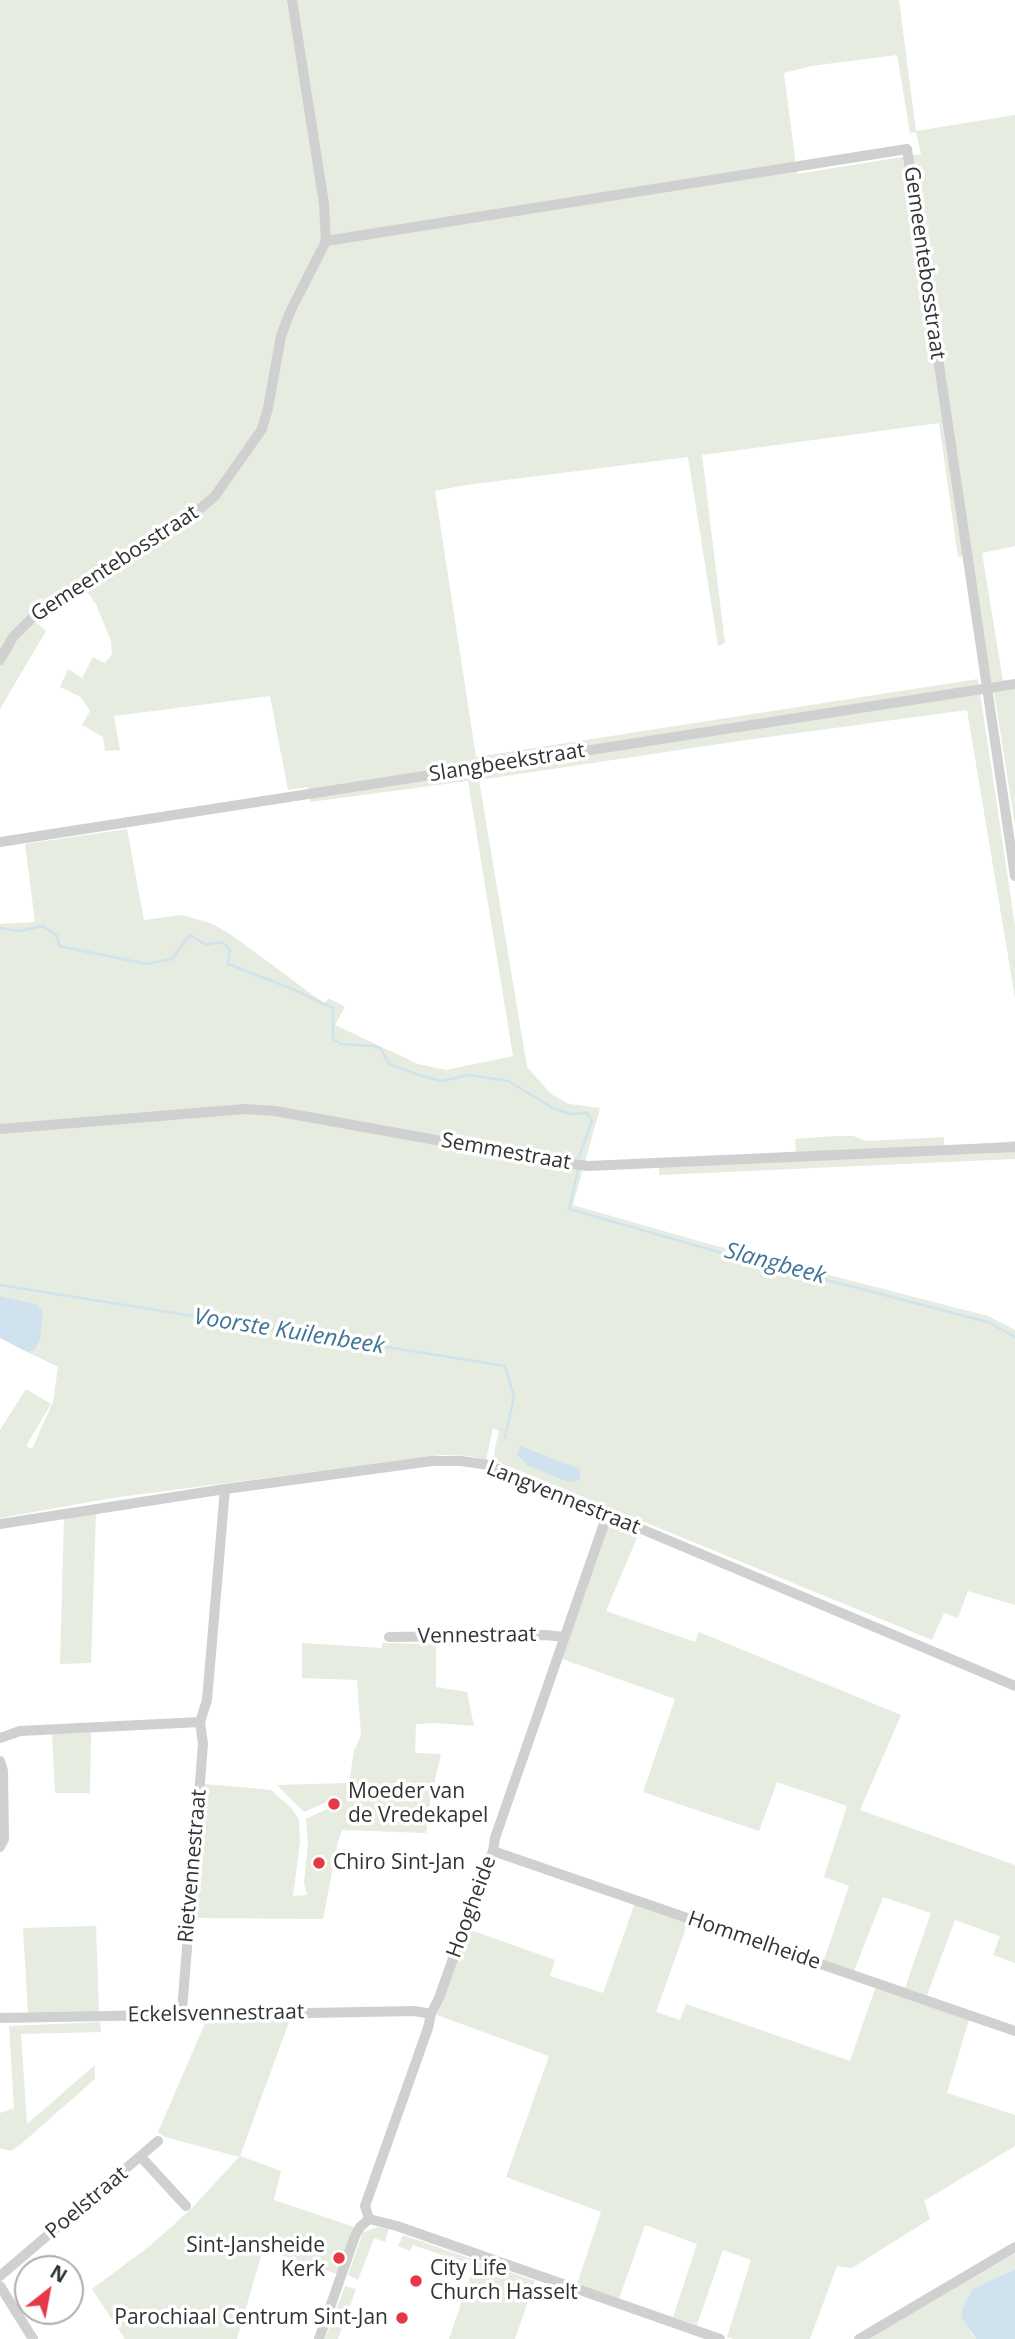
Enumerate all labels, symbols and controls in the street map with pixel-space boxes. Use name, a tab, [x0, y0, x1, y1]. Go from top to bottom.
street label: Gemeentebosstraat	[898, 165, 950, 361]
street label: Gemeentebosstraat	[27, 500, 203, 628]
street label: Slangbeekstraat	[427, 738, 587, 788]
street label: Semmestraat	[439, 1128, 573, 1176]
water label: Slangbeek	[722, 1237, 828, 1291]
water label: Voorste Kuilenbeek	[192, 1303, 386, 1361]
street label: Langvennestraat	[482, 1456, 644, 1540]
street label: Vennestraat	[417, 1622, 537, 1650]
place label: Moeder van de Vredekapel	[348, 1779, 488, 1829]
street label: Rietvennestraat	[174, 1788, 212, 1944]
marker: Moeder van de Vredekapel	[326, 1796, 342, 1812]
place label: Chiro Sint-Jan	[333, 1850, 465, 1876]
street label: Hoogheide	[442, 1853, 502, 1961]
marker: Chiro Sint-Jan	[311, 1855, 327, 1871]
street label: Hommelheide	[684, 1907, 824, 1975]
street label: Eckelsvennestraat	[127, 2000, 305, 2028]
street label: Poelstraat	[41, 2161, 133, 2245]
place label: Sint-Jansheide Kerk	[186, 2233, 325, 2283]
marker: Sint-Jansheide Kerk	[331, 2250, 347, 2266]
north arrow	[14, 2255, 84, 2325]
place label: City Life Church Hasselt	[430, 2256, 578, 2306]
text: N	[45, 2259, 72, 2289]
marker: City Life Church Hasselt	[408, 2273, 424, 2289]
place label: Parochiaal Centrum Sint-Jan	[114, 2305, 388, 2331]
marker: Parochiaal Centrum Sint-Jan	[394, 2310, 410, 2326]

